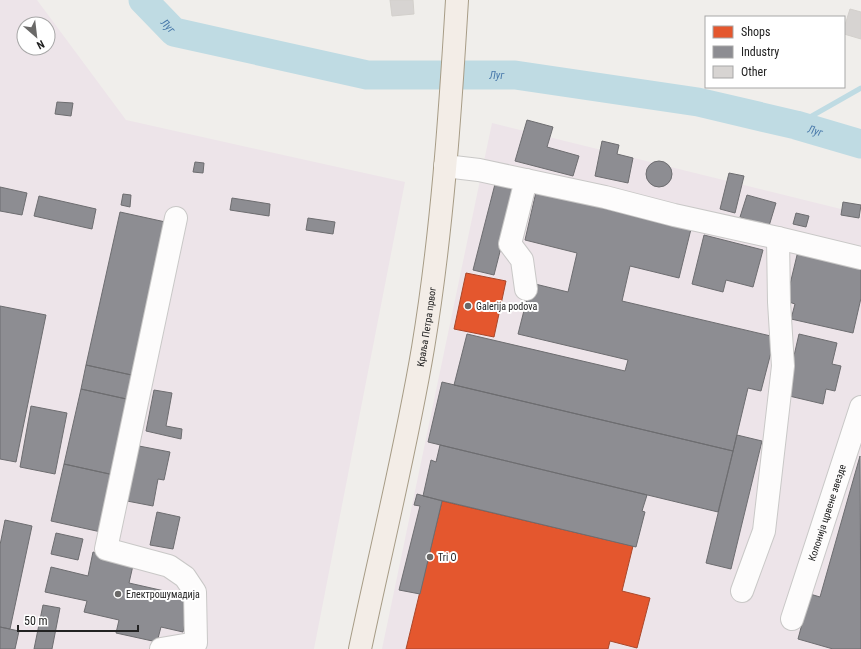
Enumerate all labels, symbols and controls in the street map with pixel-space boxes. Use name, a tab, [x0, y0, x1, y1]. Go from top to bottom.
water label: Луг	[157, 15, 179, 37]
north arrow	[16, 16, 56, 56]
legend	[705, 16, 845, 88]
text: Shops	[741, 25, 770, 39]
text: N	[34, 37, 46, 52]
text: Industry	[741, 45, 779, 59]
text: Other	[741, 65, 767, 79]
water label: Луг	[488, 69, 505, 82]
water label: Луг	[805, 122, 825, 139]
street label: Краља Петра првог	[414, 286, 438, 368]
marker: Galerija podova	[463, 301, 473, 311]
place label: Galerija podova	[476, 301, 537, 312]
street label: Колонија црвене звезде	[806, 463, 848, 562]
marker: Tri O	[425, 552, 435, 562]
place label: Tri O	[438, 552, 457, 563]
marker: Електрошумадија	[113, 589, 123, 599]
place label: Електрошумадија	[126, 589, 200, 600]
scale bar	[18, 607, 138, 633]
text: 50 m	[24, 614, 48, 628]

